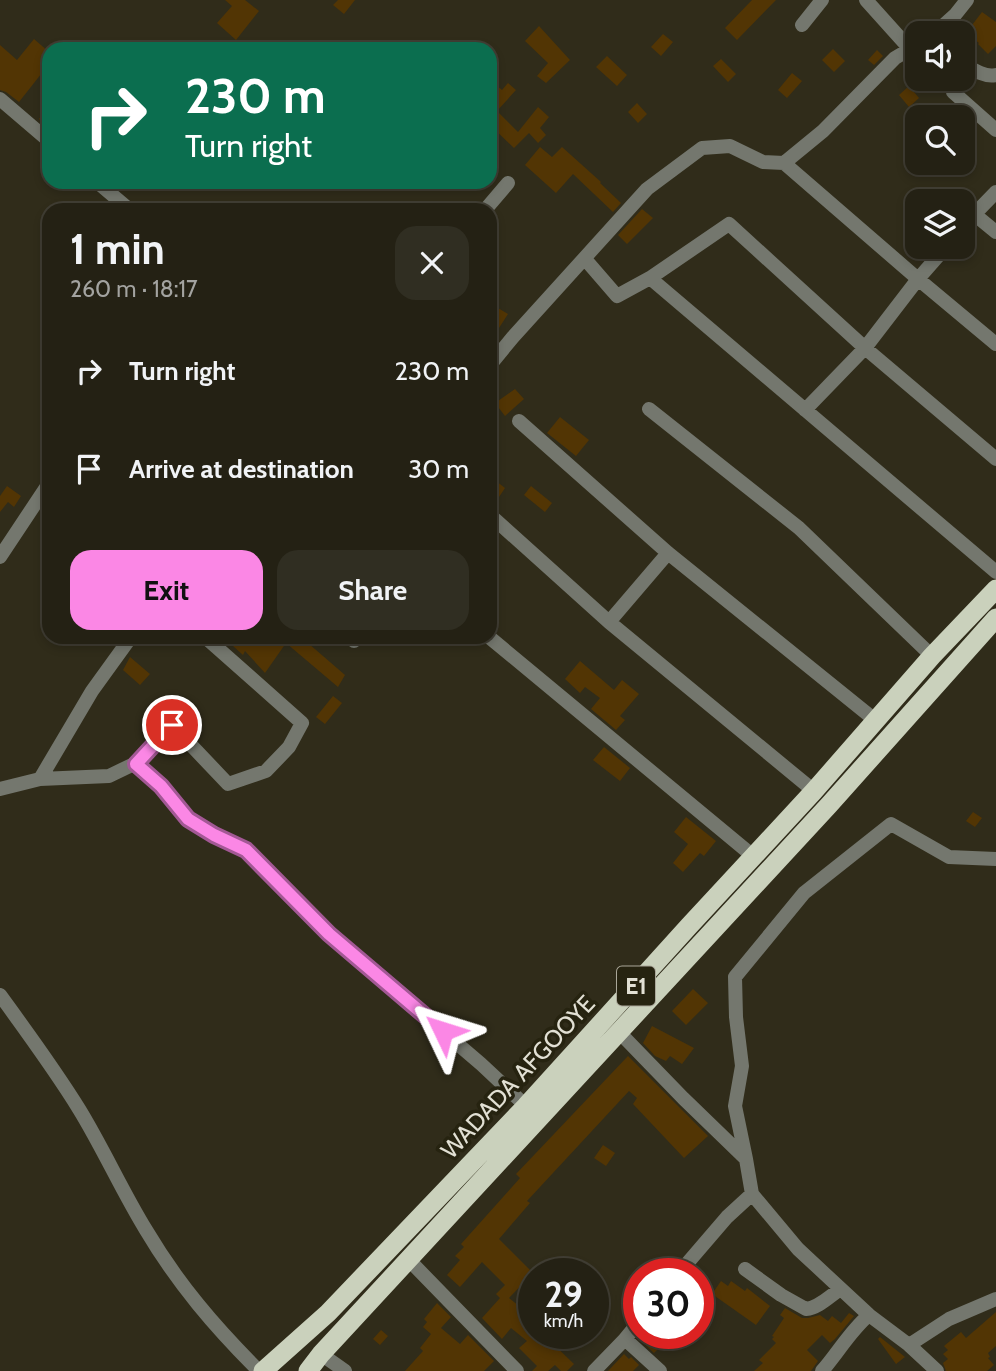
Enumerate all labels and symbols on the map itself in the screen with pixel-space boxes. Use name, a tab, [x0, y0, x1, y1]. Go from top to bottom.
pin	[142, 695, 202, 755]
road number: E1	[617, 967, 655, 1006]
street label: WADADA AFGOOYE	[435, 989, 601, 1164]
position arrow	[406, 994, 480, 1068]
speed limit sign: 30	[623, 1258, 714, 1349]

